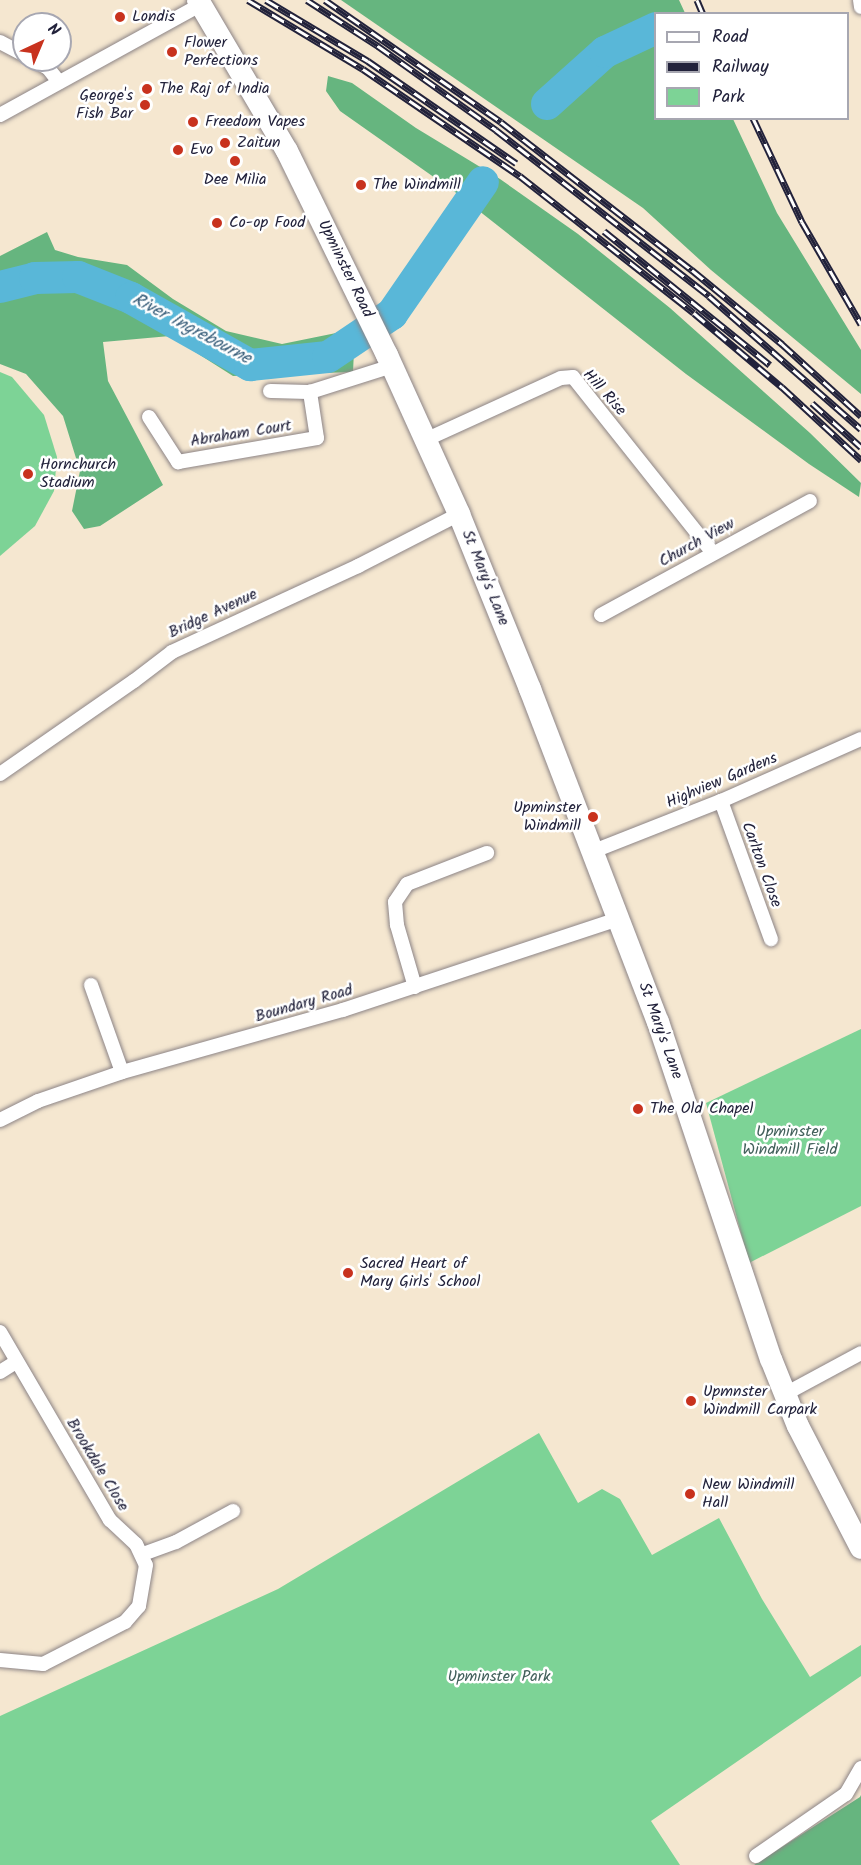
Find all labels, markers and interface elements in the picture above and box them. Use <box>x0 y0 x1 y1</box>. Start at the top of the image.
place label: Londis <box>132 7 175 27</box>
marker: Londis <box>113 10 127 24</box>
north arrow <box>12 12 72 72</box>
legend <box>654 12 849 120</box>
text: N <box>41 18 66 43</box>
text: Road <box>712 23 748 52</box>
place label: Flower Perfections <box>184 33 258 71</box>
marker: Flower Perfections <box>165 45 179 59</box>
text: Railway <box>712 53 769 82</box>
place label: The Raj of India <box>159 79 270 99</box>
marker: The Raj of India <box>140 82 154 96</box>
text: Park <box>712 83 745 112</box>
place label: George's Fish Bar <box>76 86 133 124</box>
marker: George's Fish Bar <box>138 98 152 112</box>
place label: Freedom Vapes <box>205 112 305 132</box>
marker: Freedom Vapes <box>186 115 200 129</box>
place label: Zaitun <box>237 133 281 153</box>
marker: Zaitun <box>218 136 232 150</box>
place label: Evo <box>190 140 213 160</box>
marker: Evo <box>171 143 185 157</box>
marker: Dee Milia <box>228 154 242 168</box>
place label: Dee Milia <box>204 170 266 190</box>
place label: The Windmill <box>373 175 461 195</box>
marker: The Windmill <box>354 178 368 192</box>
place label: Co-op Food <box>229 213 305 233</box>
marker: Co-op Food <box>210 216 224 230</box>
street label: Upminster Road <box>313 217 377 321</box>
water label: River Ingrebourne <box>128 290 254 370</box>
street label: Hill Rise <box>578 366 630 420</box>
street label: Abraham Court <box>189 417 293 451</box>
place label: Hornchurch Stadium <box>40 455 116 493</box>
marker: Hornchurch Stadium <box>21 467 35 481</box>
street label: Church View <box>656 514 738 572</box>
street label: St Mary's Lane <box>457 527 513 629</box>
street label: Bridge Avenue <box>166 585 260 643</box>
street label: Highview Gardens <box>664 749 780 813</box>
place label: Upminster Windmill <box>513 798 581 836</box>
marker: Upminster Windmill <box>586 810 600 824</box>
street label: Carlton Close <box>737 820 785 910</box>
street label: St Mary's Lane <box>634 980 686 1082</box>
street label: Boundary Road <box>253 981 355 1027</box>
place label: The Old Chapel <box>650 1099 753 1119</box>
marker: The Old Chapel <box>631 1102 645 1116</box>
park label: Upminster Windmill Field <box>743 1122 837 1160</box>
place label: Sacred Heart of Mary Girls' School <box>360 1254 480 1292</box>
marker: Sacred Heart of Mary Girls' School <box>341 1266 355 1280</box>
place label: Upmnster Windmill Carpark <box>703 1382 817 1420</box>
marker: Upmnster Windmill Carpark <box>684 1394 698 1408</box>
street label: Brookdale Close <box>62 1415 132 1515</box>
place label: New Windmill Hall <box>702 1475 794 1513</box>
marker: New Windmill Hall <box>683 1487 697 1501</box>
park label: Upminster Park <box>447 1667 551 1687</box>

